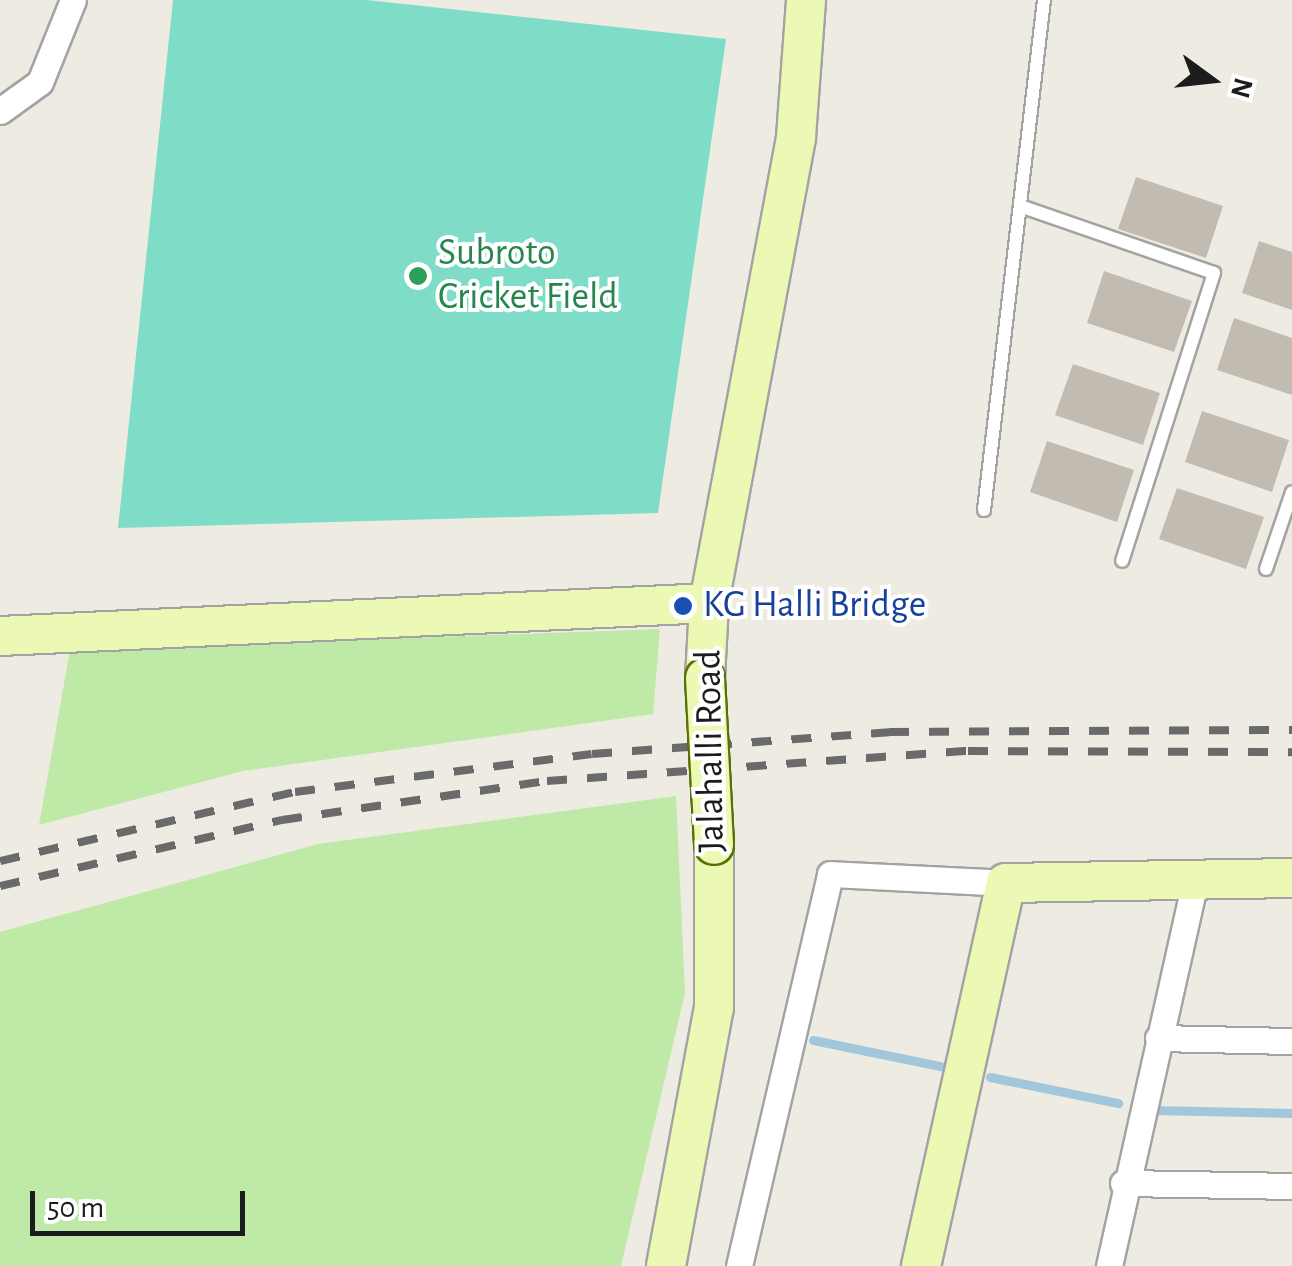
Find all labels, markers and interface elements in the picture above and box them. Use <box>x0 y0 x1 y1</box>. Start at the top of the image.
north arrow <box>1162 30 1262 130</box>
text: N <box>1225 75 1257 101</box>
place label: Subroto Cricket Field <box>438 231 618 320</box>
marker: Subroto Cricket Field <box>407 265 429 287</box>
place label: KG Halli Bridge <box>703 583 926 629</box>
marker: KG Halli Bridge <box>672 595 694 617</box>
street label: Jalahalli Road <box>686 649 736 853</box>
scale bar <box>35 1171 250 1233</box>
text: 50 m <box>47 1193 104 1223</box>

